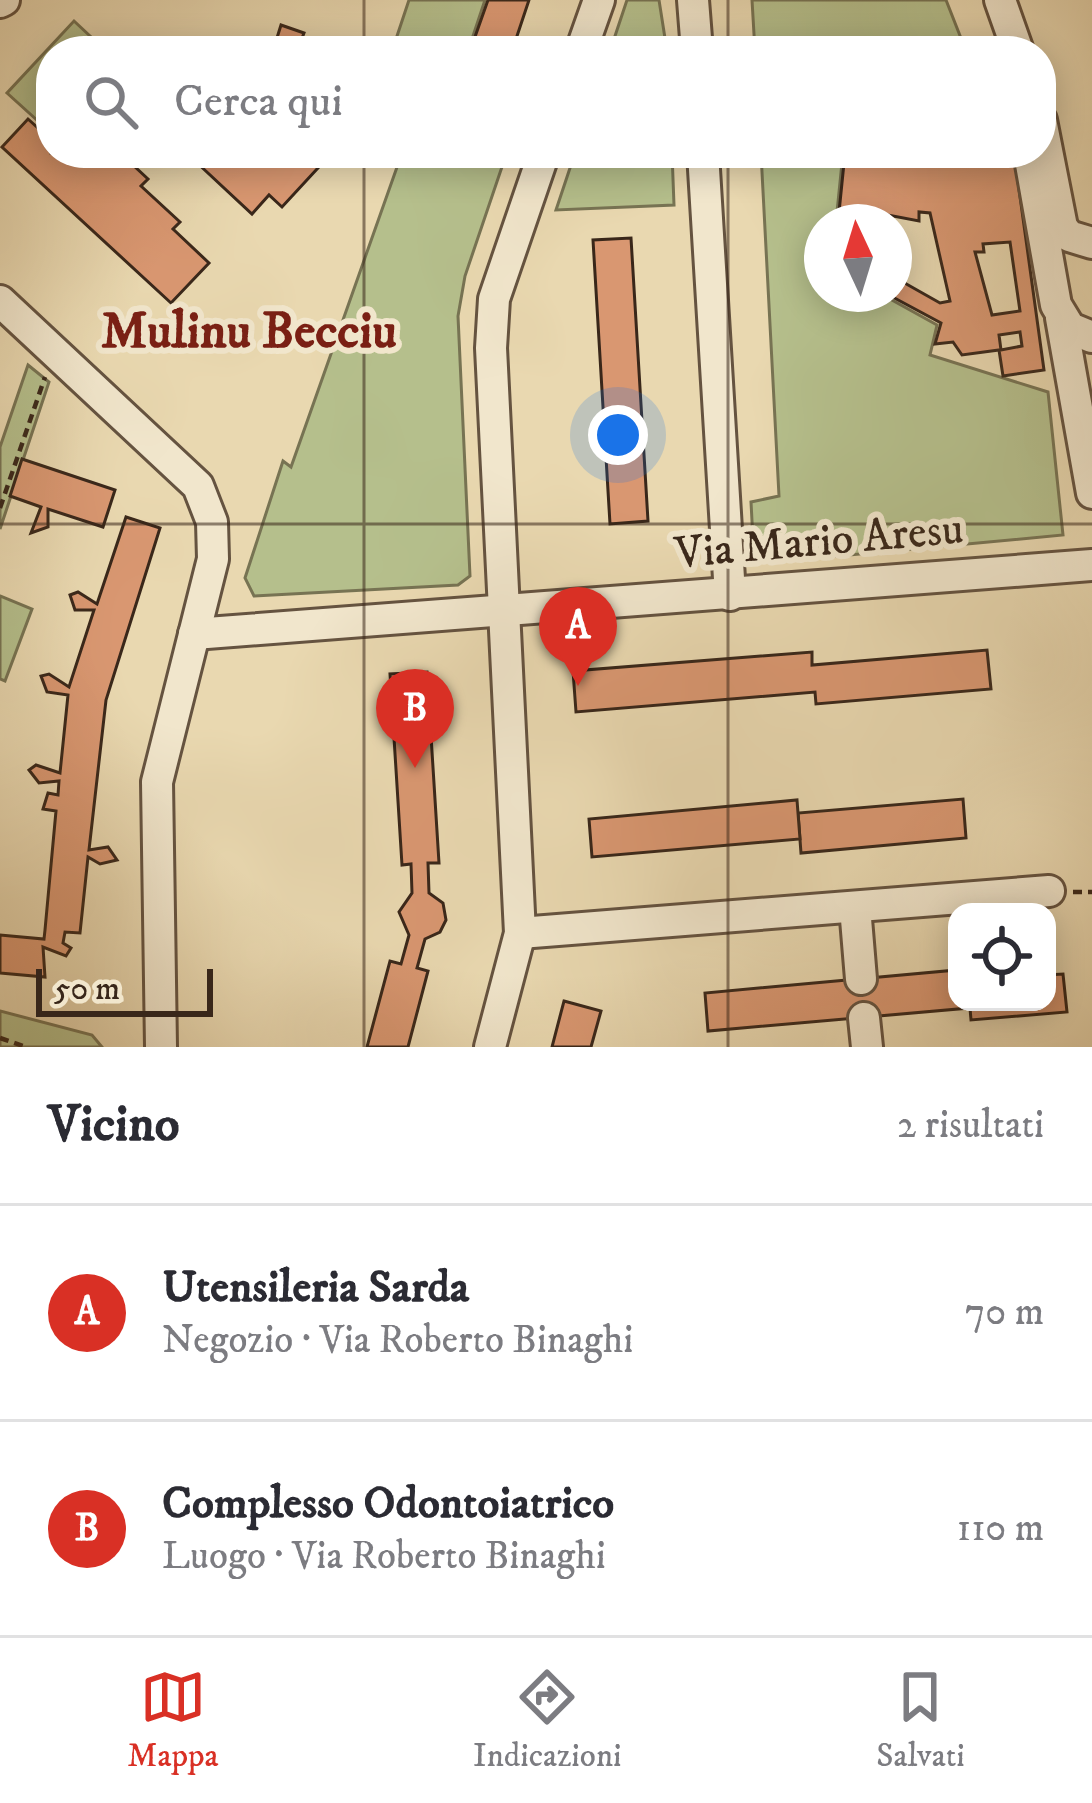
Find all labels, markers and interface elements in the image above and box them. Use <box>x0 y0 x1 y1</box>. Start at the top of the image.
search box <box>36 36 1056 168</box>
icon: search <box>78 69 144 135</box>
text: Cerca qui <box>174 74 343 130</box>
north arrow <box>804 204 912 312</box>
district label: Mulinu Becciu <box>101 300 397 364</box>
your location <box>588 405 648 465</box>
street label: Via Mario Aresu <box>671 501 966 583</box>
pin: A <box>539 587 617 686</box>
pin: B <box>376 669 454 768</box>
map controls <box>948 903 1056 1011</box>
button: locate <box>948 903 1056 1011</box>
scale bar <box>36 963 213 1016</box>
text: 50 m <box>54 969 120 1010</box>
text: Vicino <box>48 1093 179 1157</box>
text: 2 risultati <box>897 1101 1044 1150</box>
text: Utensileria Sarda <box>162 1260 469 1316</box>
text: A <box>75 1288 99 1337</box>
text: 70 m <box>965 1288 1044 1337</box>
text: Negozio · Via Roberto Binaghi <box>162 1316 633 1365</box>
text: Complesso Odontoiatrico <box>162 1476 614 1532</box>
text: B <box>75 1504 99 1553</box>
text: 110 m <box>957 1504 1044 1553</box>
text: Luogo · Via Roberto Binaghi <box>162 1532 606 1581</box>
tab: Mappa <box>127 1664 219 1777</box>
tab: Indicazioni <box>473 1664 622 1777</box>
tab: Salvati <box>876 1664 965 1777</box>

